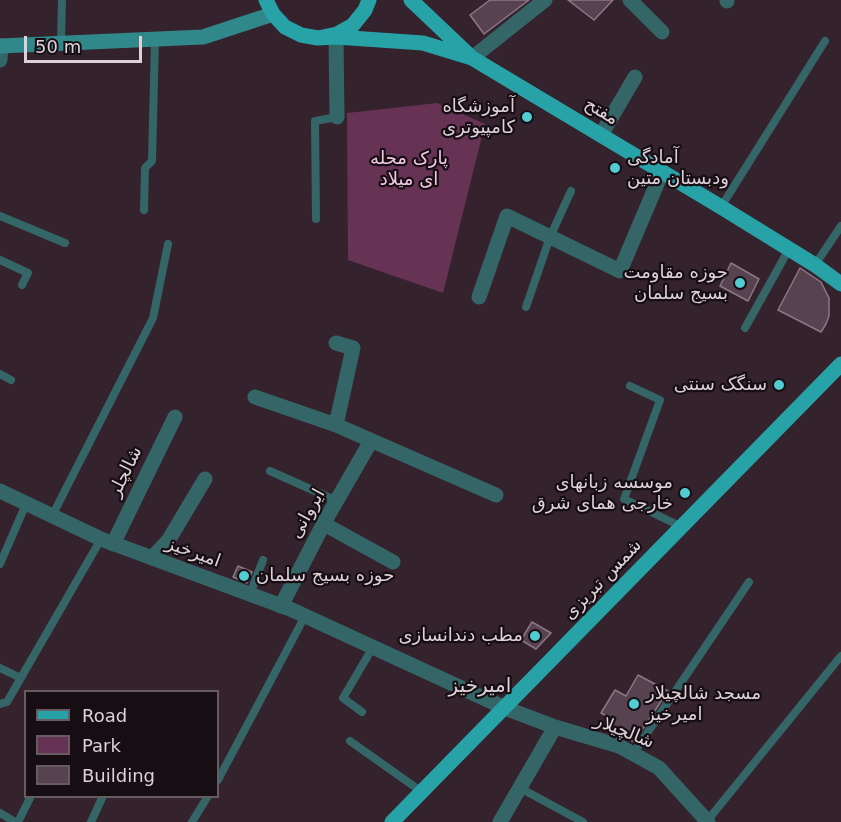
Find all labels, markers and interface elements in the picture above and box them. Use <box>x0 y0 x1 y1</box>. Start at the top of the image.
scale bar <box>27 24 146 62</box>
text: 50 m <box>35 36 81 57</box>
street label: مفتح <box>580 94 622 130</box>
place label: آموزشگاه کامپیوتری <box>442 96 515 138</box>
marker: آموزشگاه کامپیوتری <box>520 110 534 124</box>
place label: آمادگی ودبستان متین <box>627 147 729 190</box>
park label: پارک محله ای میلاد <box>370 148 448 190</box>
marker: آمادگی ودبستان متین <box>608 161 622 175</box>
place label: حوزه مقاومت بسیج سلمان <box>623 262 728 304</box>
marker: حوزه مقاومت بسیج سلمان <box>733 276 747 290</box>
place label: سنگک سنتی <box>674 374 767 396</box>
marker: سنگک سنتی <box>772 378 786 392</box>
street label: شالچلر <box>105 443 147 501</box>
place label: موسسه زبانهای خارجی همای شرق <box>532 472 673 514</box>
street label: ایروانی <box>286 485 330 543</box>
marker: موسسه زبانهای خارجی همای شرق <box>678 486 692 500</box>
street label: امیرخیز <box>163 533 223 573</box>
street label: شمس تبریزی <box>559 535 647 625</box>
place label: حوزه بسیج سلمان <box>256 565 394 587</box>
marker: حوزه بسیج سلمان <box>237 569 251 583</box>
place label: مطب دندانسازی <box>398 625 523 647</box>
marker: مطب دندانسازی <box>528 629 542 643</box>
district label: امیرخیز <box>449 675 511 699</box>
place label: مسجد شالچیلار امیرخیز <box>646 683 761 726</box>
legend <box>24 690 219 798</box>
marker: مسجد شالچیلار امیرخیز <box>627 697 641 711</box>
text: Road <box>82 705 127 726</box>
street label: شالچیلار <box>591 710 657 754</box>
text: Park <box>82 735 121 756</box>
text: Building <box>82 765 155 786</box>

